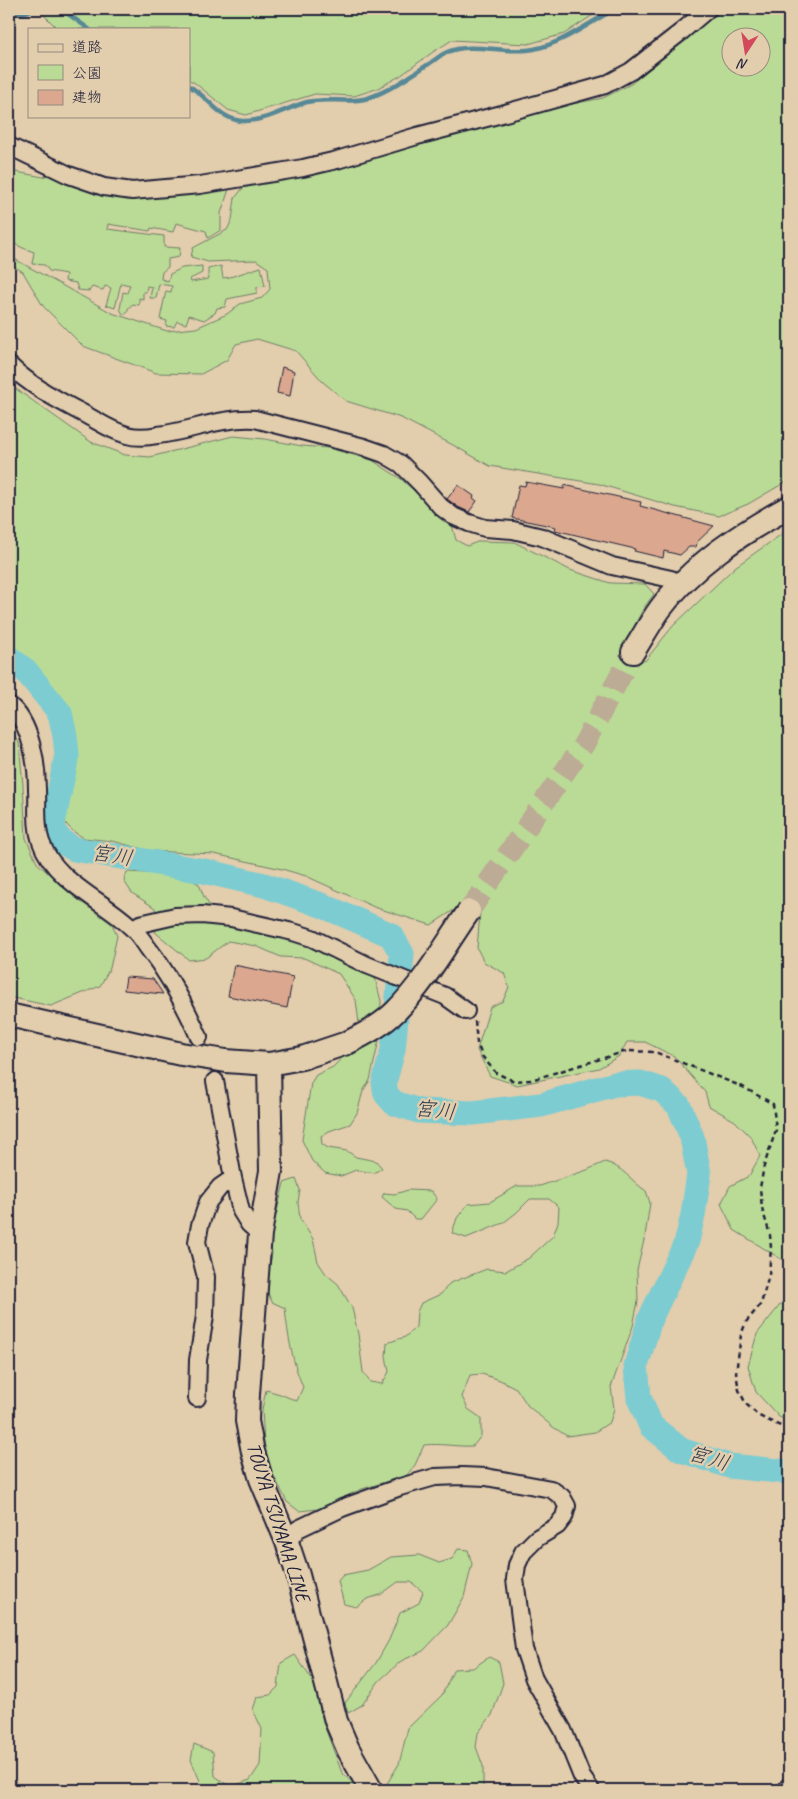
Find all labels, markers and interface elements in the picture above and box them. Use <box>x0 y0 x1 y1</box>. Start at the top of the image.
legend <box>28 28 190 118</box>
north arrow <box>720 28 770 78</box>
text: 道路 <box>72 38 102 57</box>
text: N <box>735 55 749 73</box>
text: 公園 <box>72 64 102 83</box>
text: 建物 <box>72 88 102 107</box>
water label: 宮川 <box>89 839 135 871</box>
water label: 宮川 <box>413 1095 457 1125</box>
street label: TOUYA TSUYAMA LINE <box>241 1439 317 1608</box>
water label: 宮川 <box>685 1439 733 1477</box>

